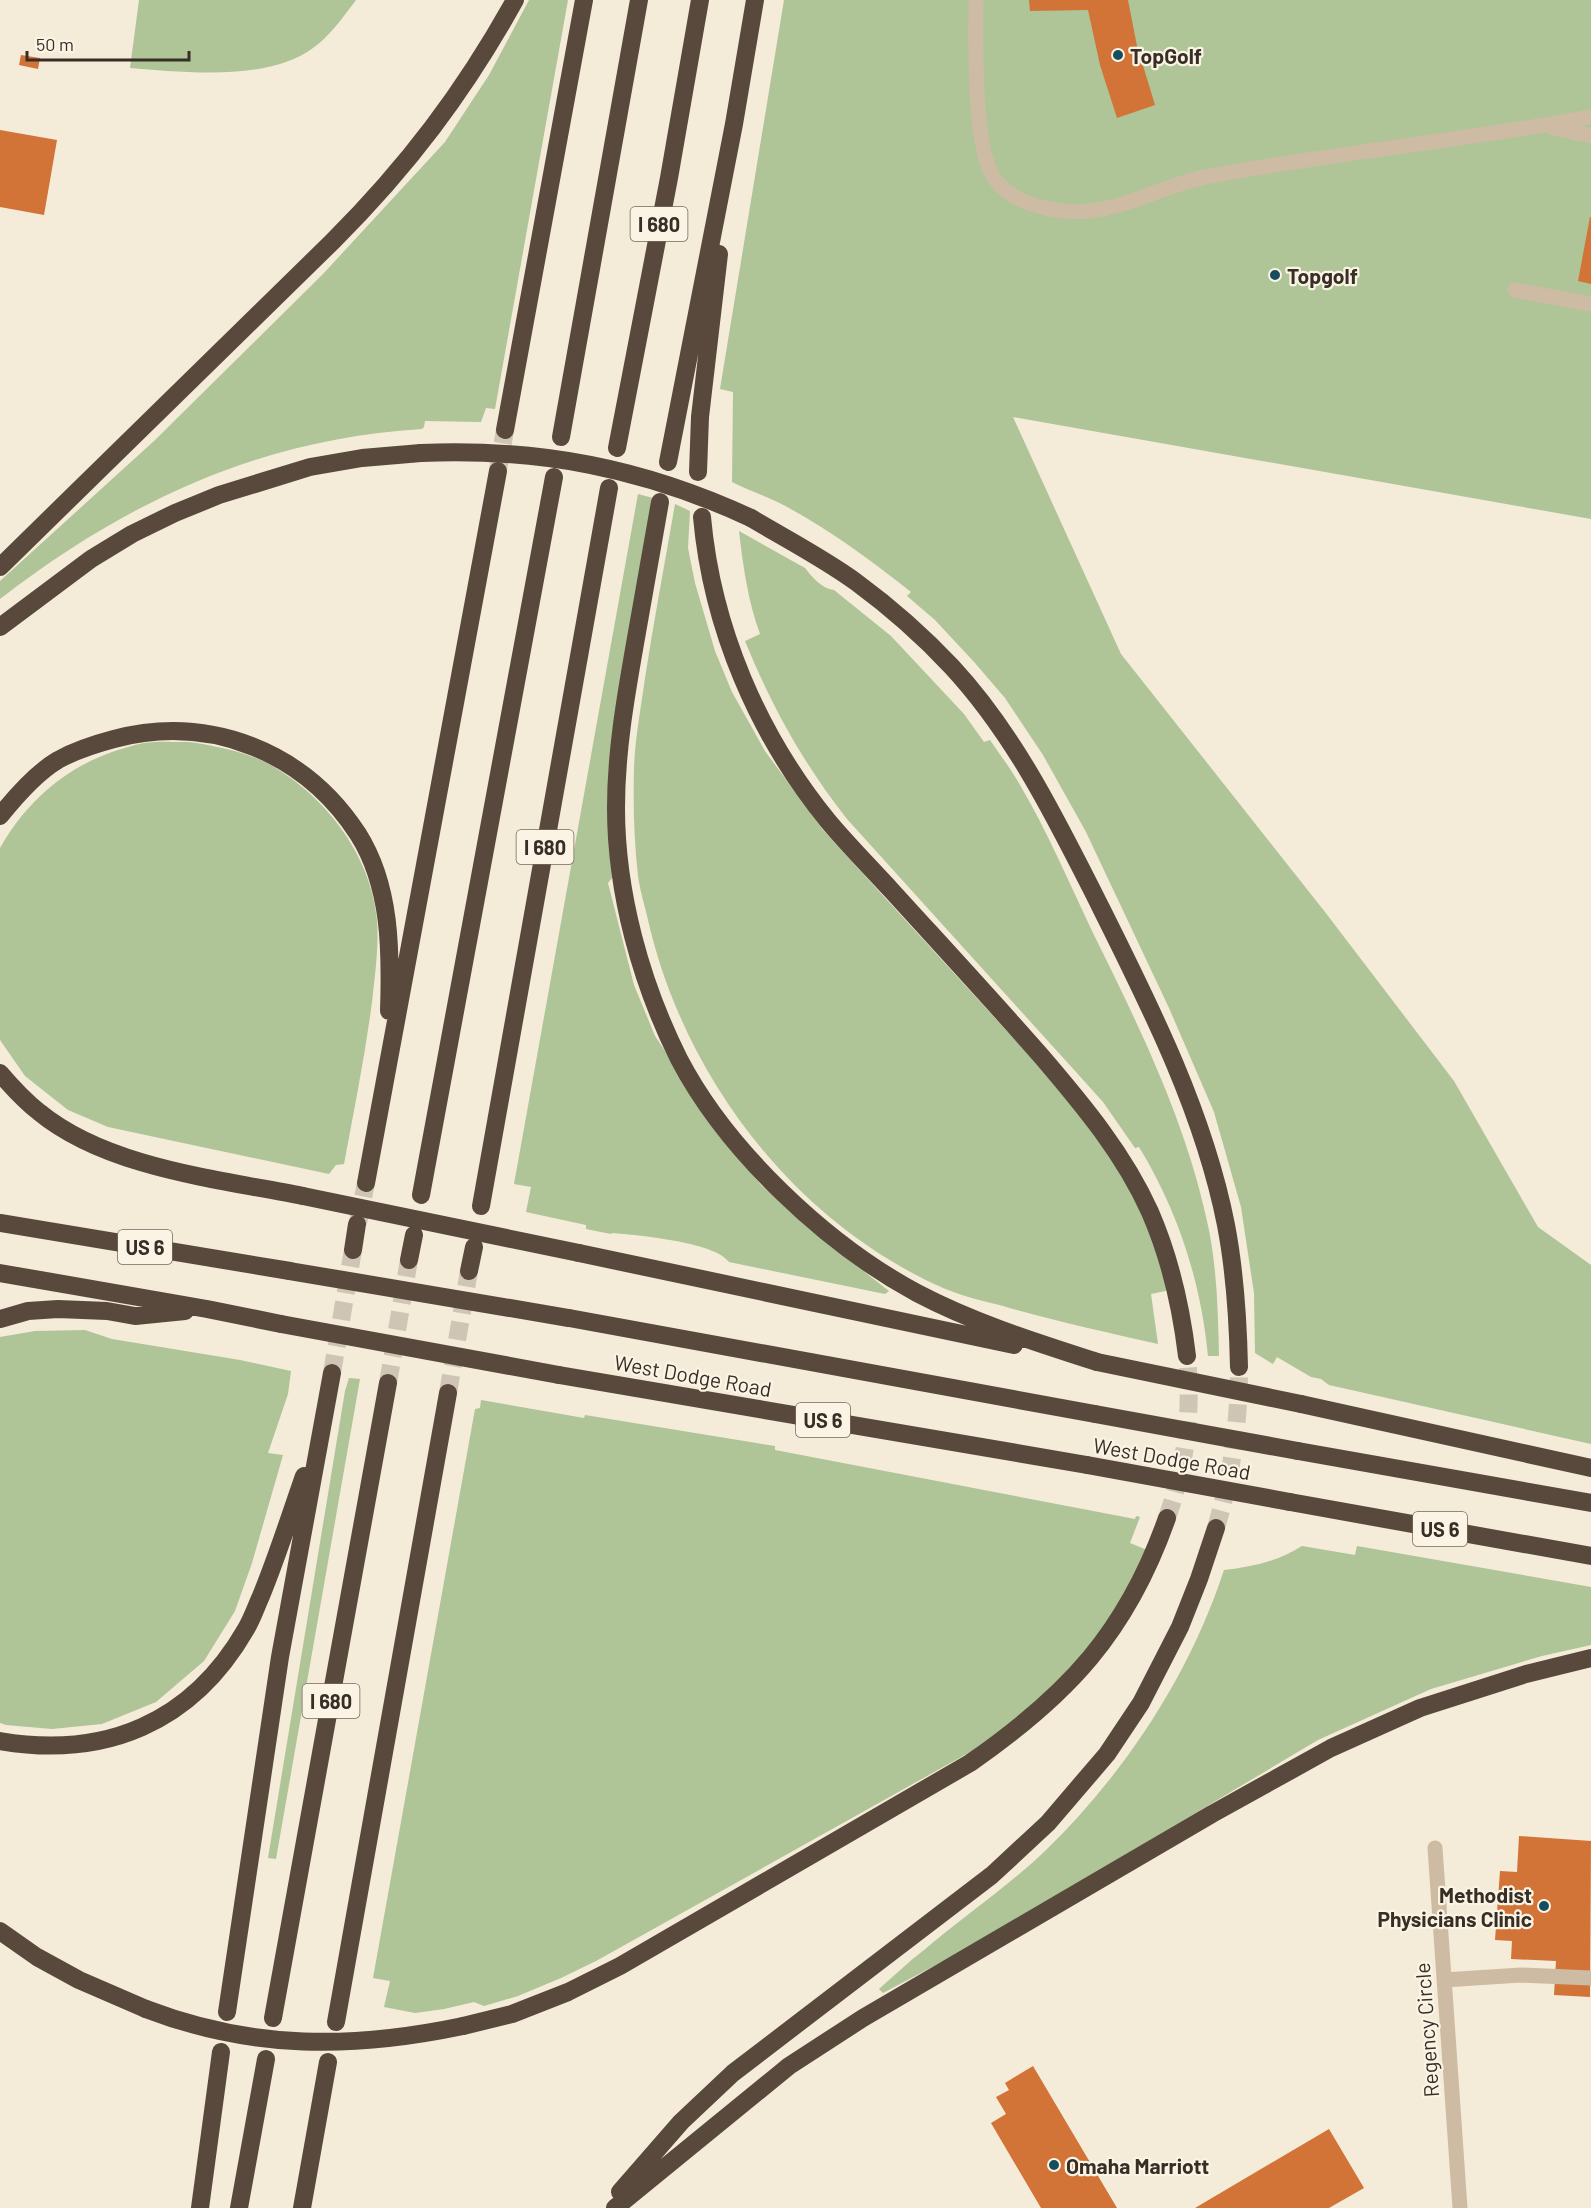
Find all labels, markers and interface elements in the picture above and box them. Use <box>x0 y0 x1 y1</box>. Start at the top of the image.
scale bar <box>27 24 189 62</box>
text: 50 m <box>36 33 74 55</box>
place label: TopGolf <box>1130 43 1202 68</box>
marker: TopGolf <box>1111 48 1125 62</box>
road number: I 680 <box>630 207 688 241</box>
place label: Topgolf <box>1287 263 1358 288</box>
marker: Topgolf <box>1268 268 1282 282</box>
road number: I 680 <box>516 830 574 864</box>
road number: US 6 <box>118 1230 172 1264</box>
street label: West Dodge Road <box>612 1349 774 1401</box>
road number: US 6 <box>796 1403 850 1437</box>
street label: West Dodge Road <box>1091 1432 1253 1484</box>
road number: US 6 <box>1413 1512 1467 1546</box>
road number: I 680 <box>302 1684 360 1718</box>
place label: Methodist Physicians Clinic <box>1377 1882 1532 1931</box>
marker: Methodist Physicians Clinic <box>1537 1899 1551 1913</box>
street label: Regency Circle <box>1409 1962 1443 2098</box>
place label: Omaha Marriott <box>1066 2153 1209 2178</box>
marker: Omaha Marriott <box>1047 2158 1061 2172</box>

